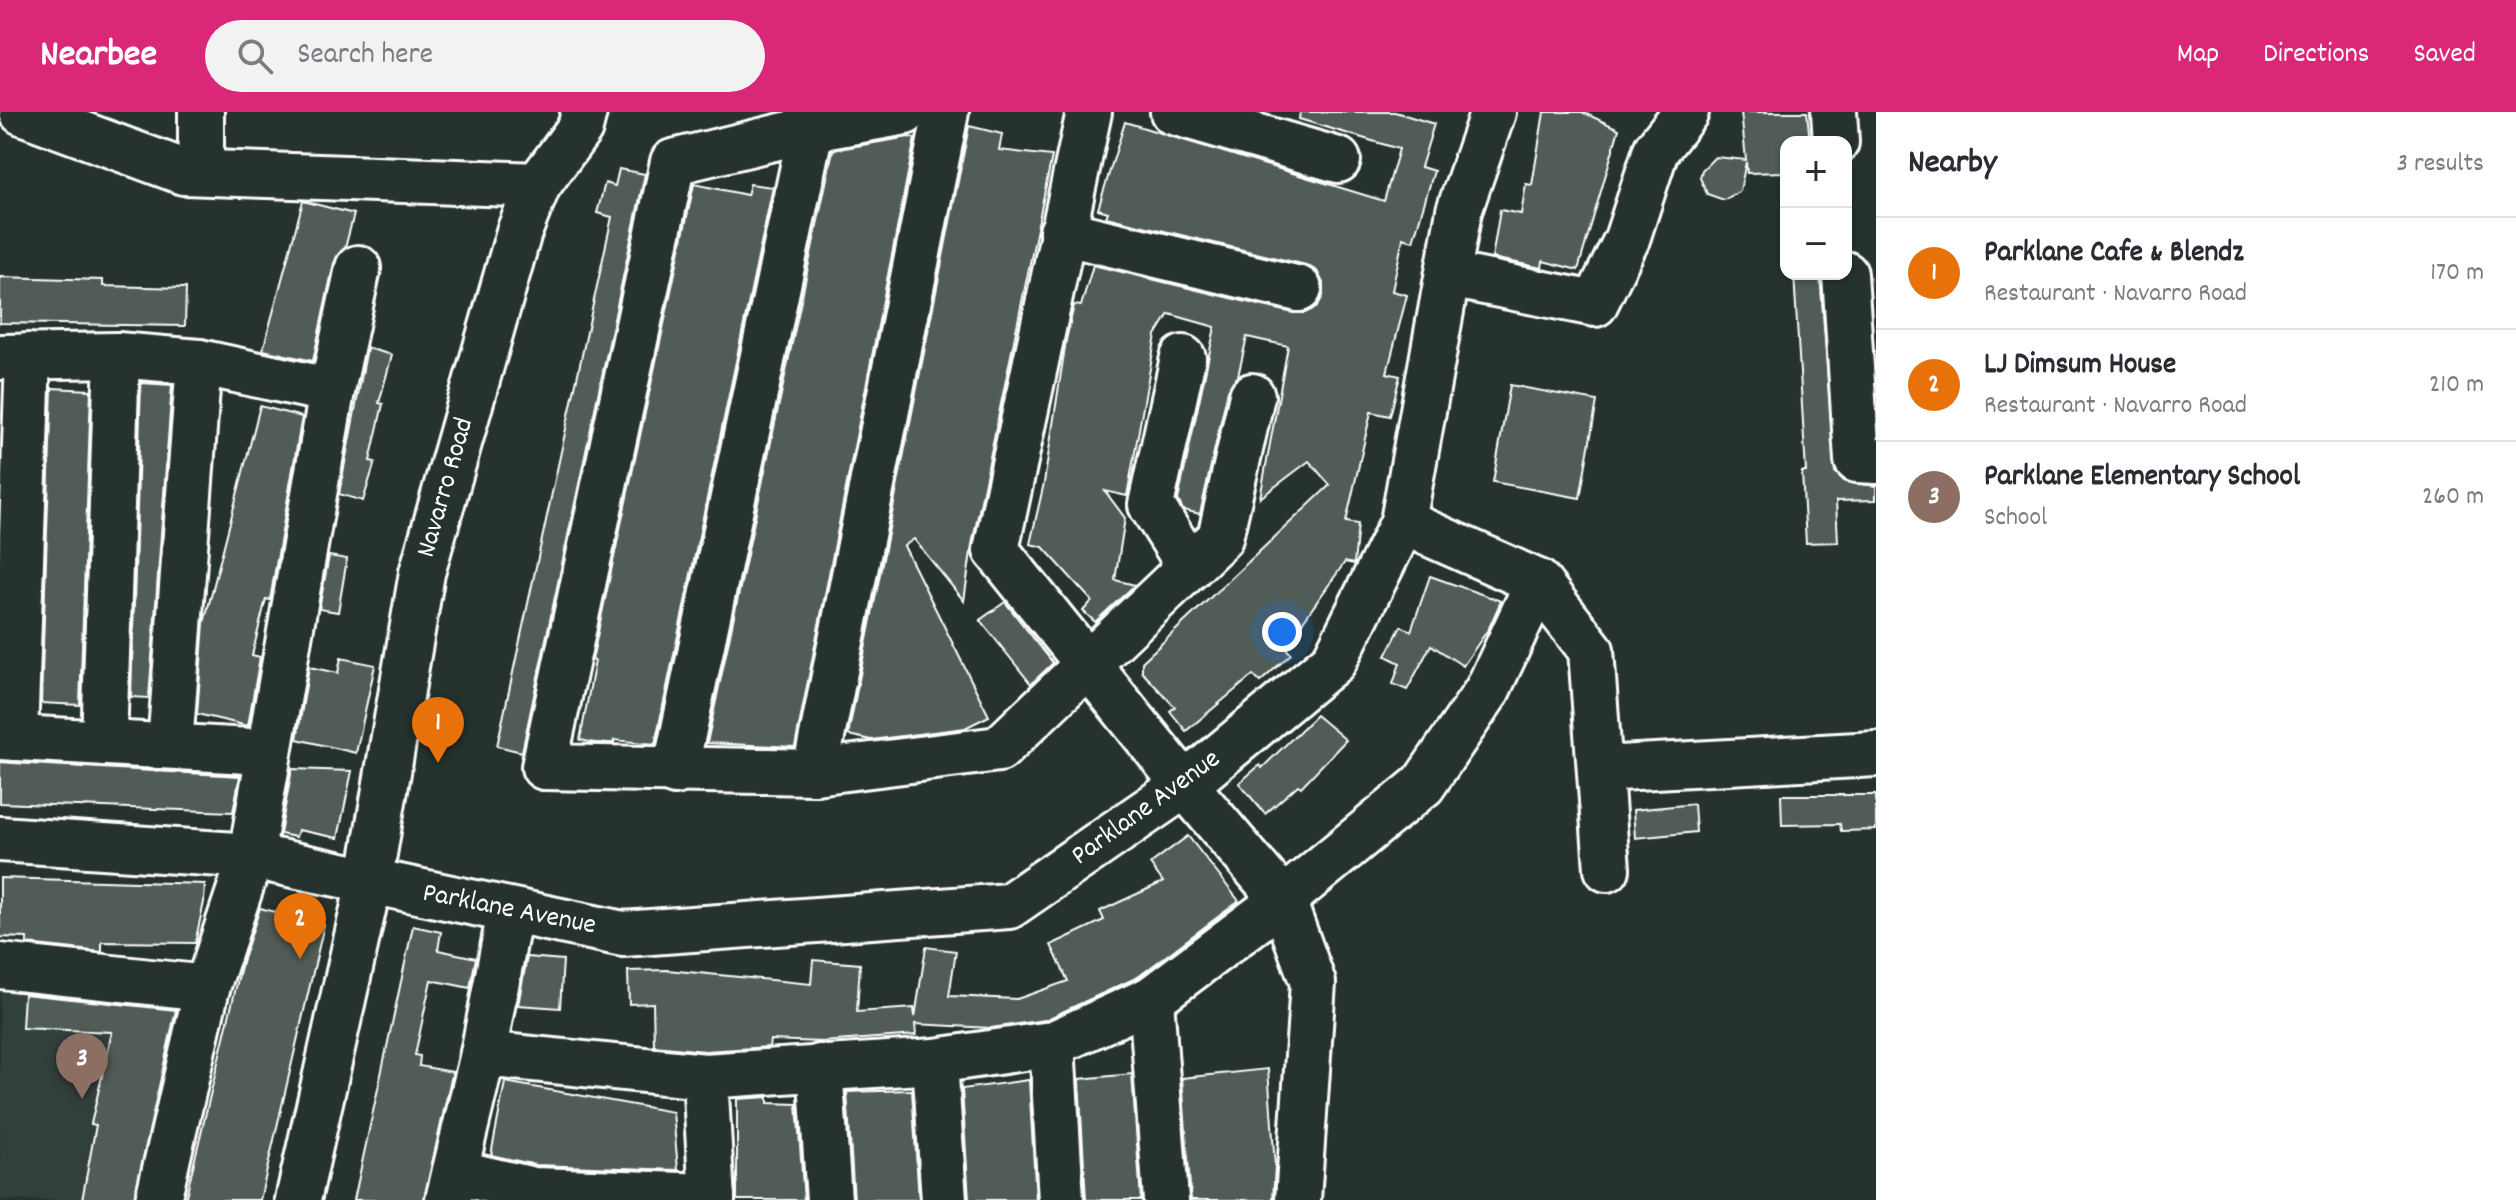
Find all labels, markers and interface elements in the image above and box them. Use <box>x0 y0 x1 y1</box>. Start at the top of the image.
search box <box>205 20 765 92</box>
text: Nearbee <box>40 29 157 84</box>
icon: search <box>233 34 277 78</box>
text: Search here <box>297 35 433 78</box>
text: Map <box>2177 36 2219 76</box>
text: Directions <box>2263 36 2369 76</box>
text: Saved <box>2413 36 2476 76</box>
map controls <box>1780 136 1852 280</box>
button: + <box>1780 136 1852 208</box>
text: Nearby <box>1908 140 1997 189</box>
text: 3 results <box>2397 146 2484 183</box>
button: − <box>1780 208 1852 280</box>
text: Parklane Cafe & Blendz <box>1984 233 2244 276</box>
text: 1 <box>1931 255 1937 292</box>
text: 170 m <box>2430 255 2484 292</box>
text: Restaurant · Navarro Road <box>1984 276 2247 313</box>
text: LJ Dimsum House <box>1984 345 2176 388</box>
text: 2 <box>1928 367 1940 404</box>
text: 210 m <box>2429 367 2484 404</box>
text: Restaurant · Navarro Road <box>1984 388 2247 425</box>
street label: Navarro Road <box>408 413 486 563</box>
text: Parklane Elementary School <box>1984 457 2300 500</box>
text: 3 <box>1928 479 1940 516</box>
text: 260 m <box>2422 479 2484 516</box>
text: School <box>1984 500 2047 537</box>
your location <box>1262 612 1302 652</box>
pin: 1 <box>412 697 464 763</box>
street label: Parklane Avenue <box>1064 741 1230 877</box>
street label: Parklane Avenue <box>419 875 599 947</box>
pin: 2 <box>274 893 326 959</box>
pin: 3 <box>56 1033 108 1099</box>

